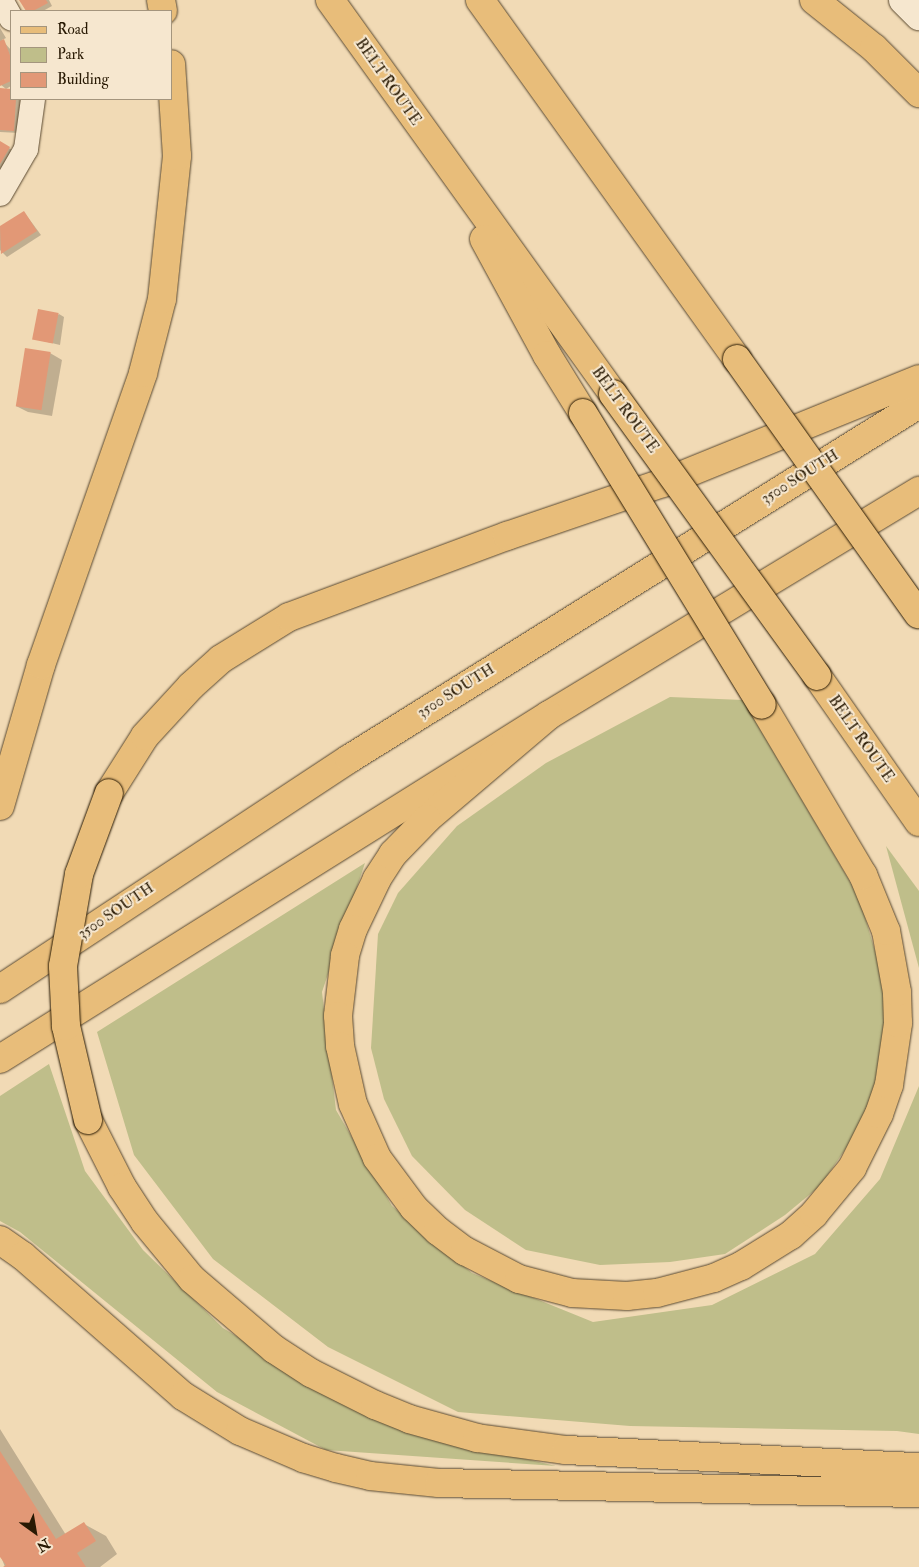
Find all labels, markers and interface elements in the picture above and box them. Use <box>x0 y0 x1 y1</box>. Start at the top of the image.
legend <box>10 10 172 100</box>
text: Road <box>57 20 88 39</box>
street label: BELT ROUTE <box>351 35 425 129</box>
text: Park <box>57 45 84 64</box>
text: Building <box>57 70 109 89</box>
street label: BELT ROUTE <box>588 364 662 456</box>
street label: 3500 SOUTH <box>758 446 842 508</box>
street label: 3500 SOUTH <box>414 660 498 722</box>
street label: BELT ROUTE <box>824 692 898 786</box>
street label: 3500 SOUTH <box>75 879 157 943</box>
north arrow <box>10 1507 60 1557</box>
text: N <box>33 1535 53 1556</box>

